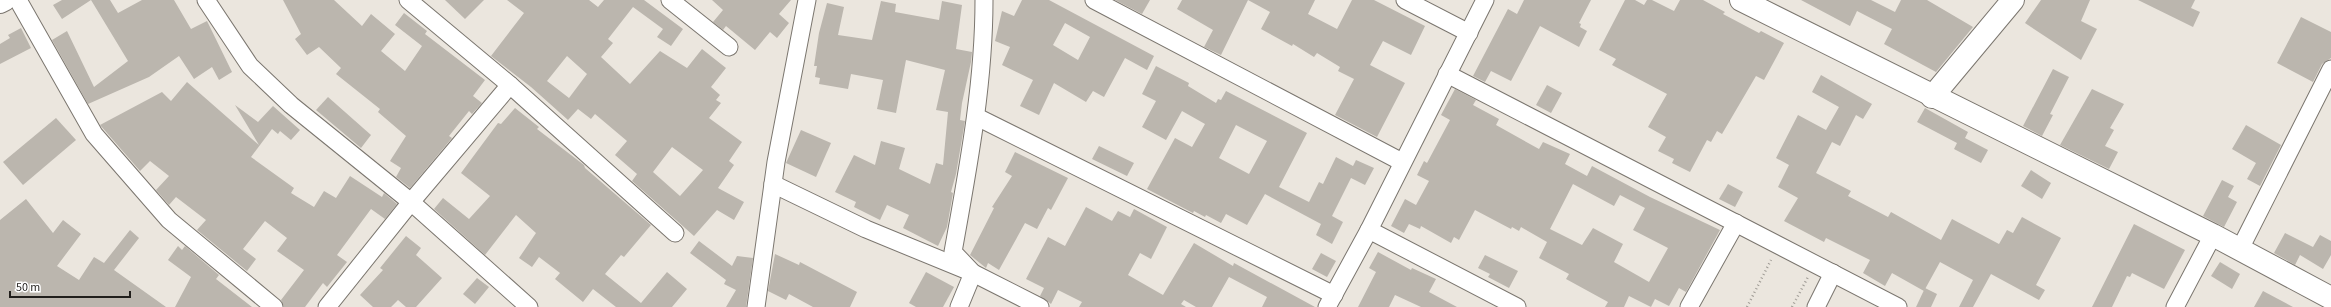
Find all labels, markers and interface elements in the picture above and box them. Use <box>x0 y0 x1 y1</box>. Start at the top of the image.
scale bar <box>10 273 130 299</box>
text: 50 m <box>16 279 40 296</box>

